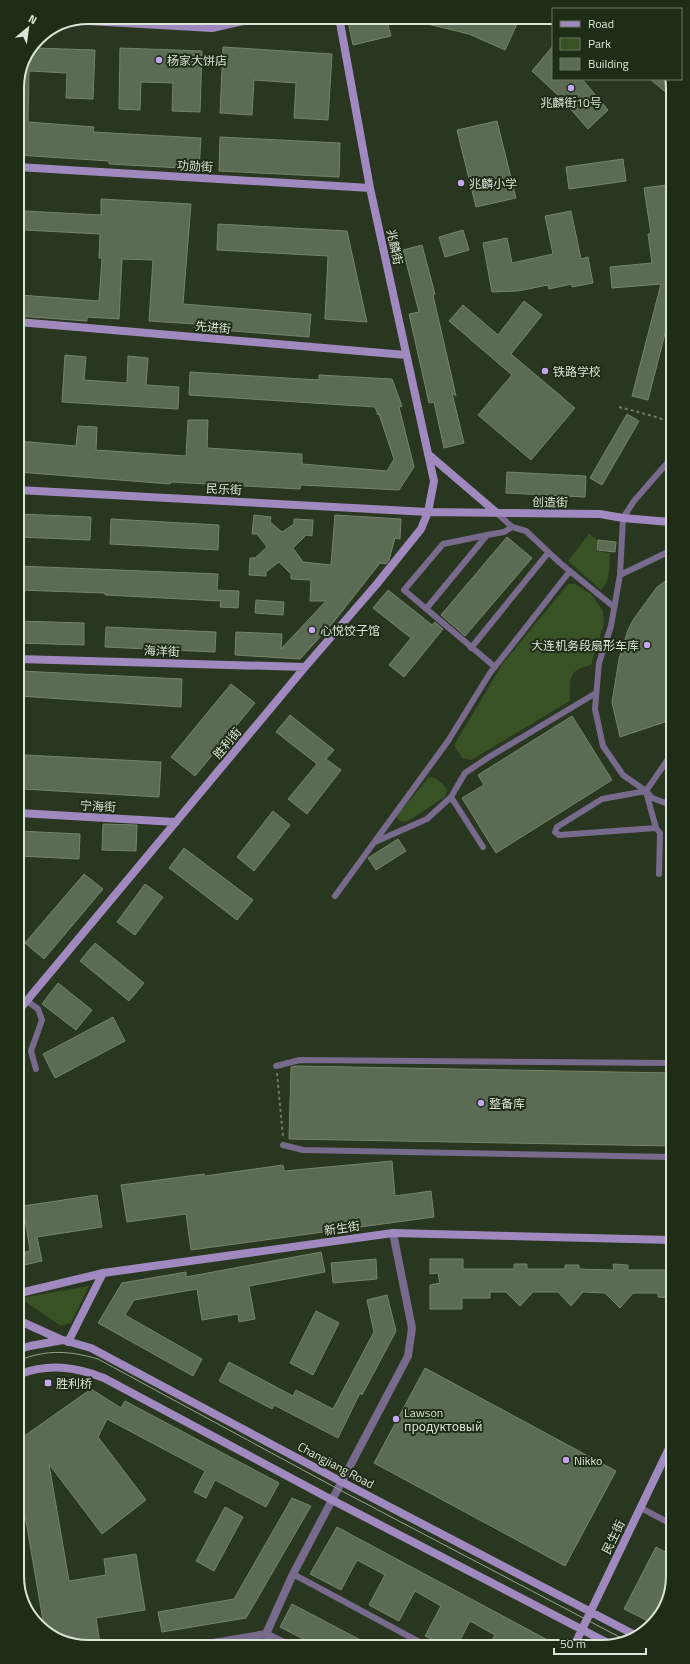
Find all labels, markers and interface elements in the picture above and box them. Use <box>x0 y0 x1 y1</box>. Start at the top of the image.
north arrow <box>8 8 48 48</box>
legend <box>552 8 682 80</box>
text: N <box>26 10 40 28</box>
text: Road <box>588 14 614 33</box>
text: Park <box>588 34 611 53</box>
place label: 杨家大饼店 <box>167 51 227 70</box>
text: Building <box>588 54 629 73</box>
marker: 杨家大饼店 <box>154 55 164 65</box>
marker: 兆麟街10号 <box>566 83 576 93</box>
place label: 兆麟街10号 <box>540 93 602 112</box>
street label: 功勋街 <box>177 156 213 176</box>
place label: 兆麟小学 <box>469 174 517 193</box>
marker: 兆麟小学 <box>456 178 466 188</box>
street label: 兆麟街 <box>382 227 408 267</box>
street label: 先进街 <box>194 316 232 338</box>
place label: 铁路学校 <box>553 362 601 381</box>
marker: 铁路学校 <box>540 366 550 376</box>
street label: 民乐街 <box>206 479 242 499</box>
street label: 创造街 <box>532 492 568 512</box>
place label: 心悦饺子馆 <box>320 621 380 640</box>
marker: 心悦饺子馆 <box>307 625 317 635</box>
place label: 大连机务段扇形车库 <box>531 636 639 655</box>
marker: 大连机务段扇形车库 <box>642 640 652 650</box>
street label: 海洋街 <box>144 641 180 661</box>
street label: 胜利街 <box>208 723 246 763</box>
street label: 宁海街 <box>80 796 116 816</box>
place label: 整备库 <box>489 1094 525 1113</box>
marker: 整备库 <box>476 1098 486 1108</box>
street label: 新生街 <box>323 1216 361 1240</box>
place label: 胜利桥 <box>56 1374 92 1393</box>
marker: 胜利桥 <box>43 1378 53 1388</box>
place label: Lawson продуктовый <box>404 1403 482 1436</box>
marker: Lawson продуктовый <box>391 1414 401 1424</box>
street label: Changjiang Road <box>294 1437 378 1493</box>
place label: Nikko <box>574 1451 602 1470</box>
marker: Nikko <box>561 1455 571 1465</box>
street label: 民生街 <box>597 1517 629 1557</box>
scale bar <box>554 1630 646 1656</box>
text: 50 m <box>560 1634 586 1653</box>

